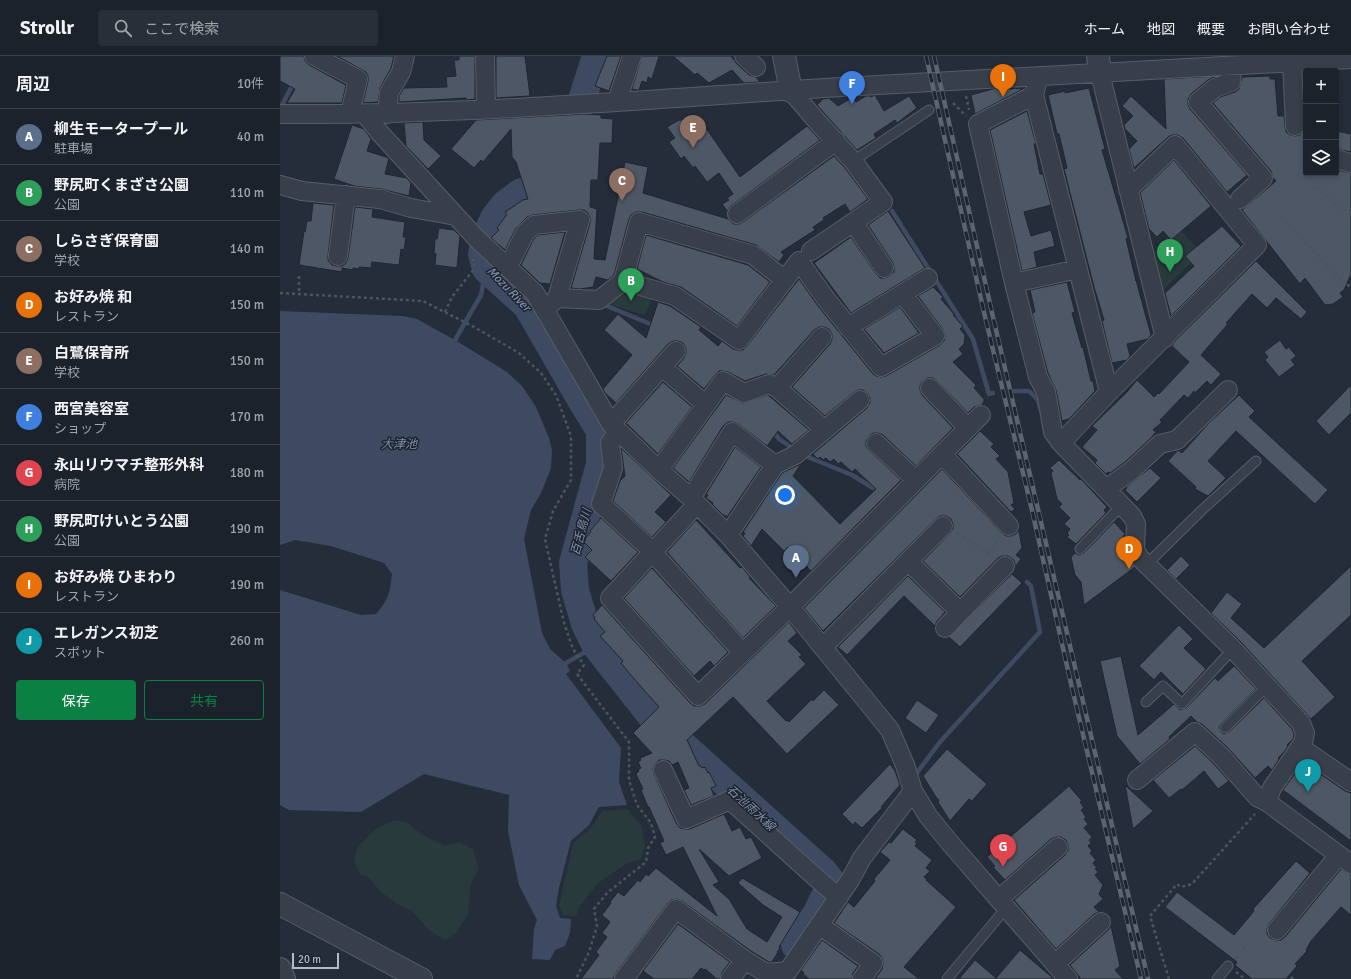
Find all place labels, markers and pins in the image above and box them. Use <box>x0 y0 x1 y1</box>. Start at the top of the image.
pin: I <box>990 64 1016 97</box>
pin: F <box>839 71 865 104</box>
pin: E <box>680 115 706 148</box>
pin: C <box>609 168 635 201</box>
pin: H <box>1157 239 1183 272</box>
pin: B <box>618 268 644 301</box>
pin: D <box>1116 536 1142 569</box>
pin: A <box>783 545 809 578</box>
pin: J <box>1295 759 1321 792</box>
pin: G <box>990 834 1016 867</box>

